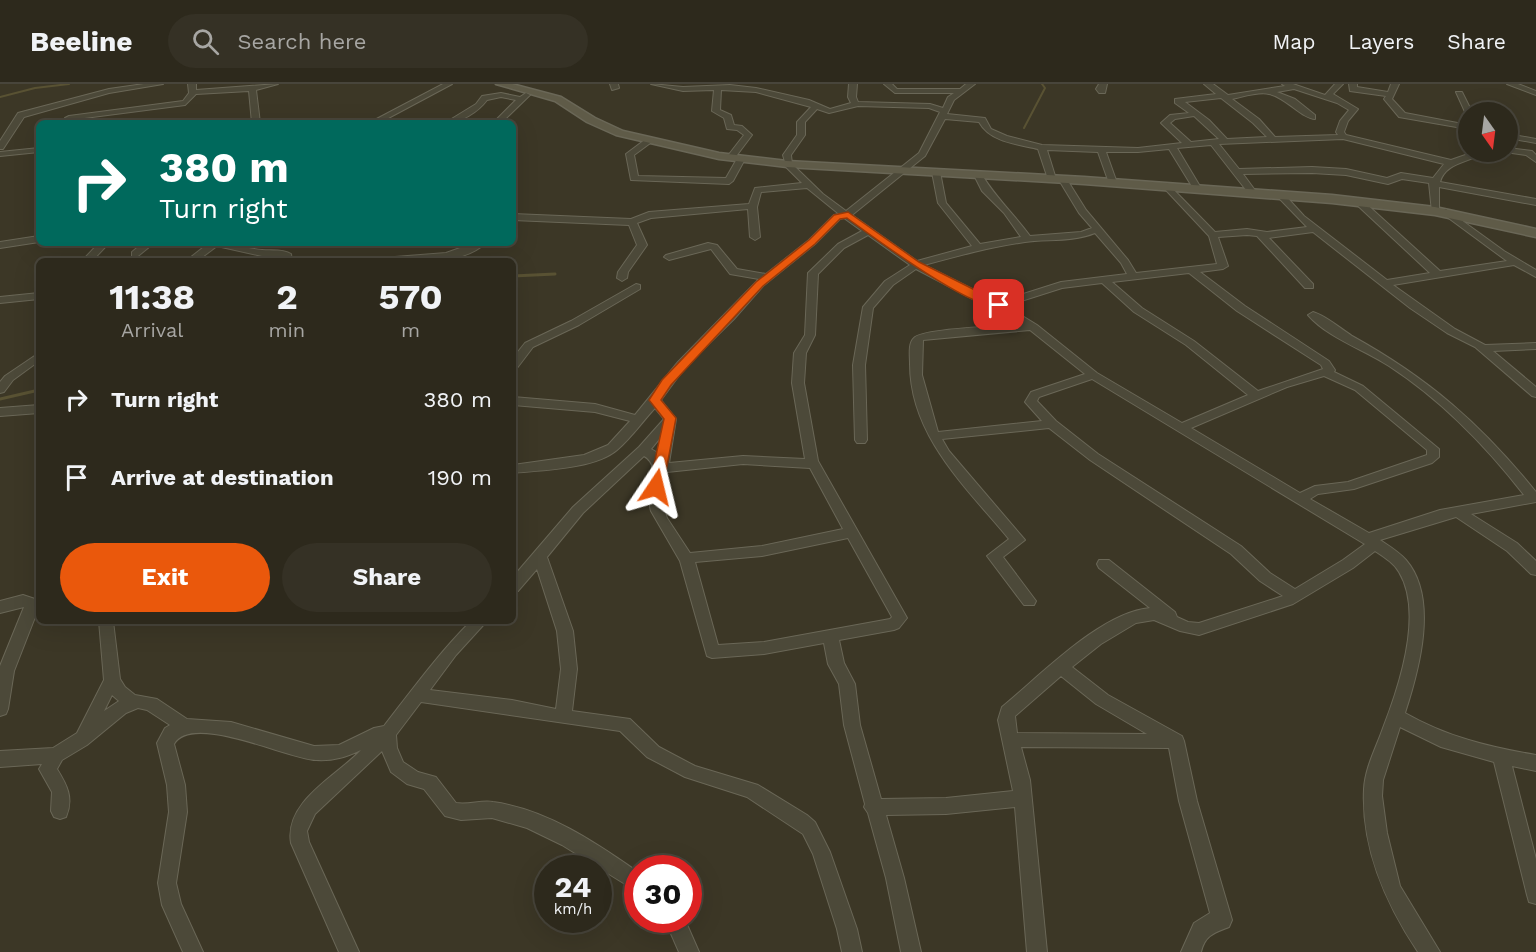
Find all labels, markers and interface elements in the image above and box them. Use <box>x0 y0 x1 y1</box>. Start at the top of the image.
search box <box>168 14 588 68</box>
text: Beeline <box>30 25 132 58</box>
icon: search <box>189 25 222 58</box>
text: Search here <box>237 29 366 54</box>
text: Map <box>1272 29 1315 54</box>
text: Layers <box>1348 29 1414 54</box>
text: Share <box>1447 29 1506 54</box>
north arrow <box>1458 102 1518 162</box>
map controls <box>1458 102 1518 162</box>
text: 380 m <box>159 143 289 192</box>
icon: right <box>60 144 138 222</box>
text: Turn right <box>159 193 288 225</box>
text: 11:38 <box>109 276 195 318</box>
text: 2 <box>276 276 298 318</box>
text: 570 <box>379 276 443 318</box>
pin <box>973 279 1024 330</box>
icon: arrive <box>982 288 1015 321</box>
text: Arrival <box>121 318 183 342</box>
text: min <box>268 318 305 342</box>
text: m <box>401 318 420 342</box>
icon: right <box>60 383 93 416</box>
text: Turn right <box>111 387 218 412</box>
text: 380 m <box>423 387 492 412</box>
position arrow <box>624 455 688 519</box>
icon: arrive <box>60 461 93 494</box>
text: Arrive at destination <box>111 465 334 490</box>
text: 190 m <box>428 465 492 490</box>
button: Exit <box>60 543 270 612</box>
button: Share <box>282 543 492 612</box>
speed limit sign: 30 <box>624 855 702 933</box>
text: 24 <box>555 869 591 904</box>
text: km/h <box>554 900 592 918</box>

